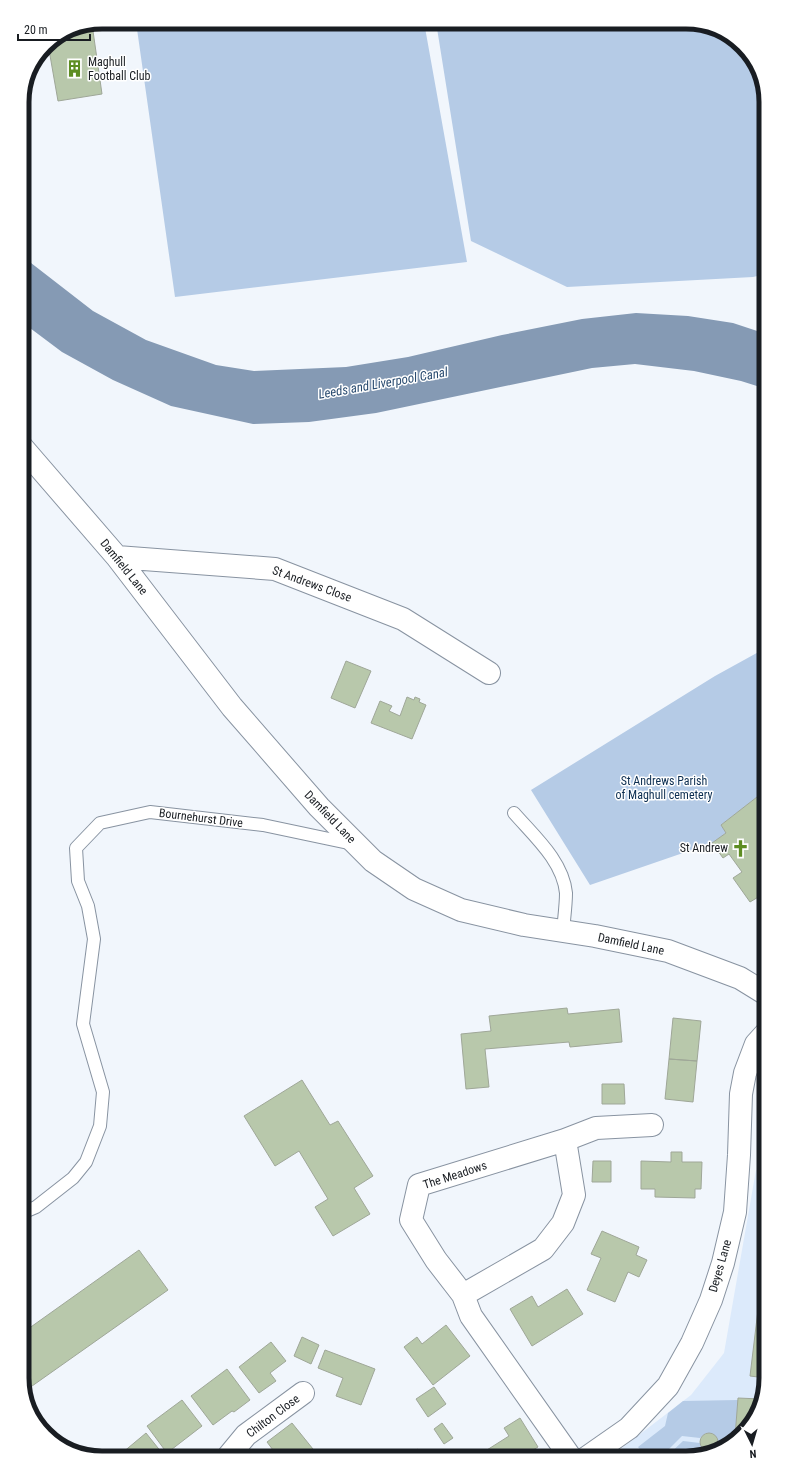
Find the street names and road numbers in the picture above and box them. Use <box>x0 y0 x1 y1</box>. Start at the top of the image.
street label: Damfield Lane <box>97 536 151 598</box>
street label: St Andrews Close <box>271 563 354 605</box>
street label: Damfield Lane <box>302 788 359 846</box>
street label: Bournehurst Drive <box>158 806 244 830</box>
street label: Damfield Lane <box>597 930 666 958</box>
street label: The Meadows <box>421 1158 489 1192</box>
street label: Deyes Lane <box>706 1238 734 1294</box>
street label: Chilton Close <box>244 1391 303 1440</box>

